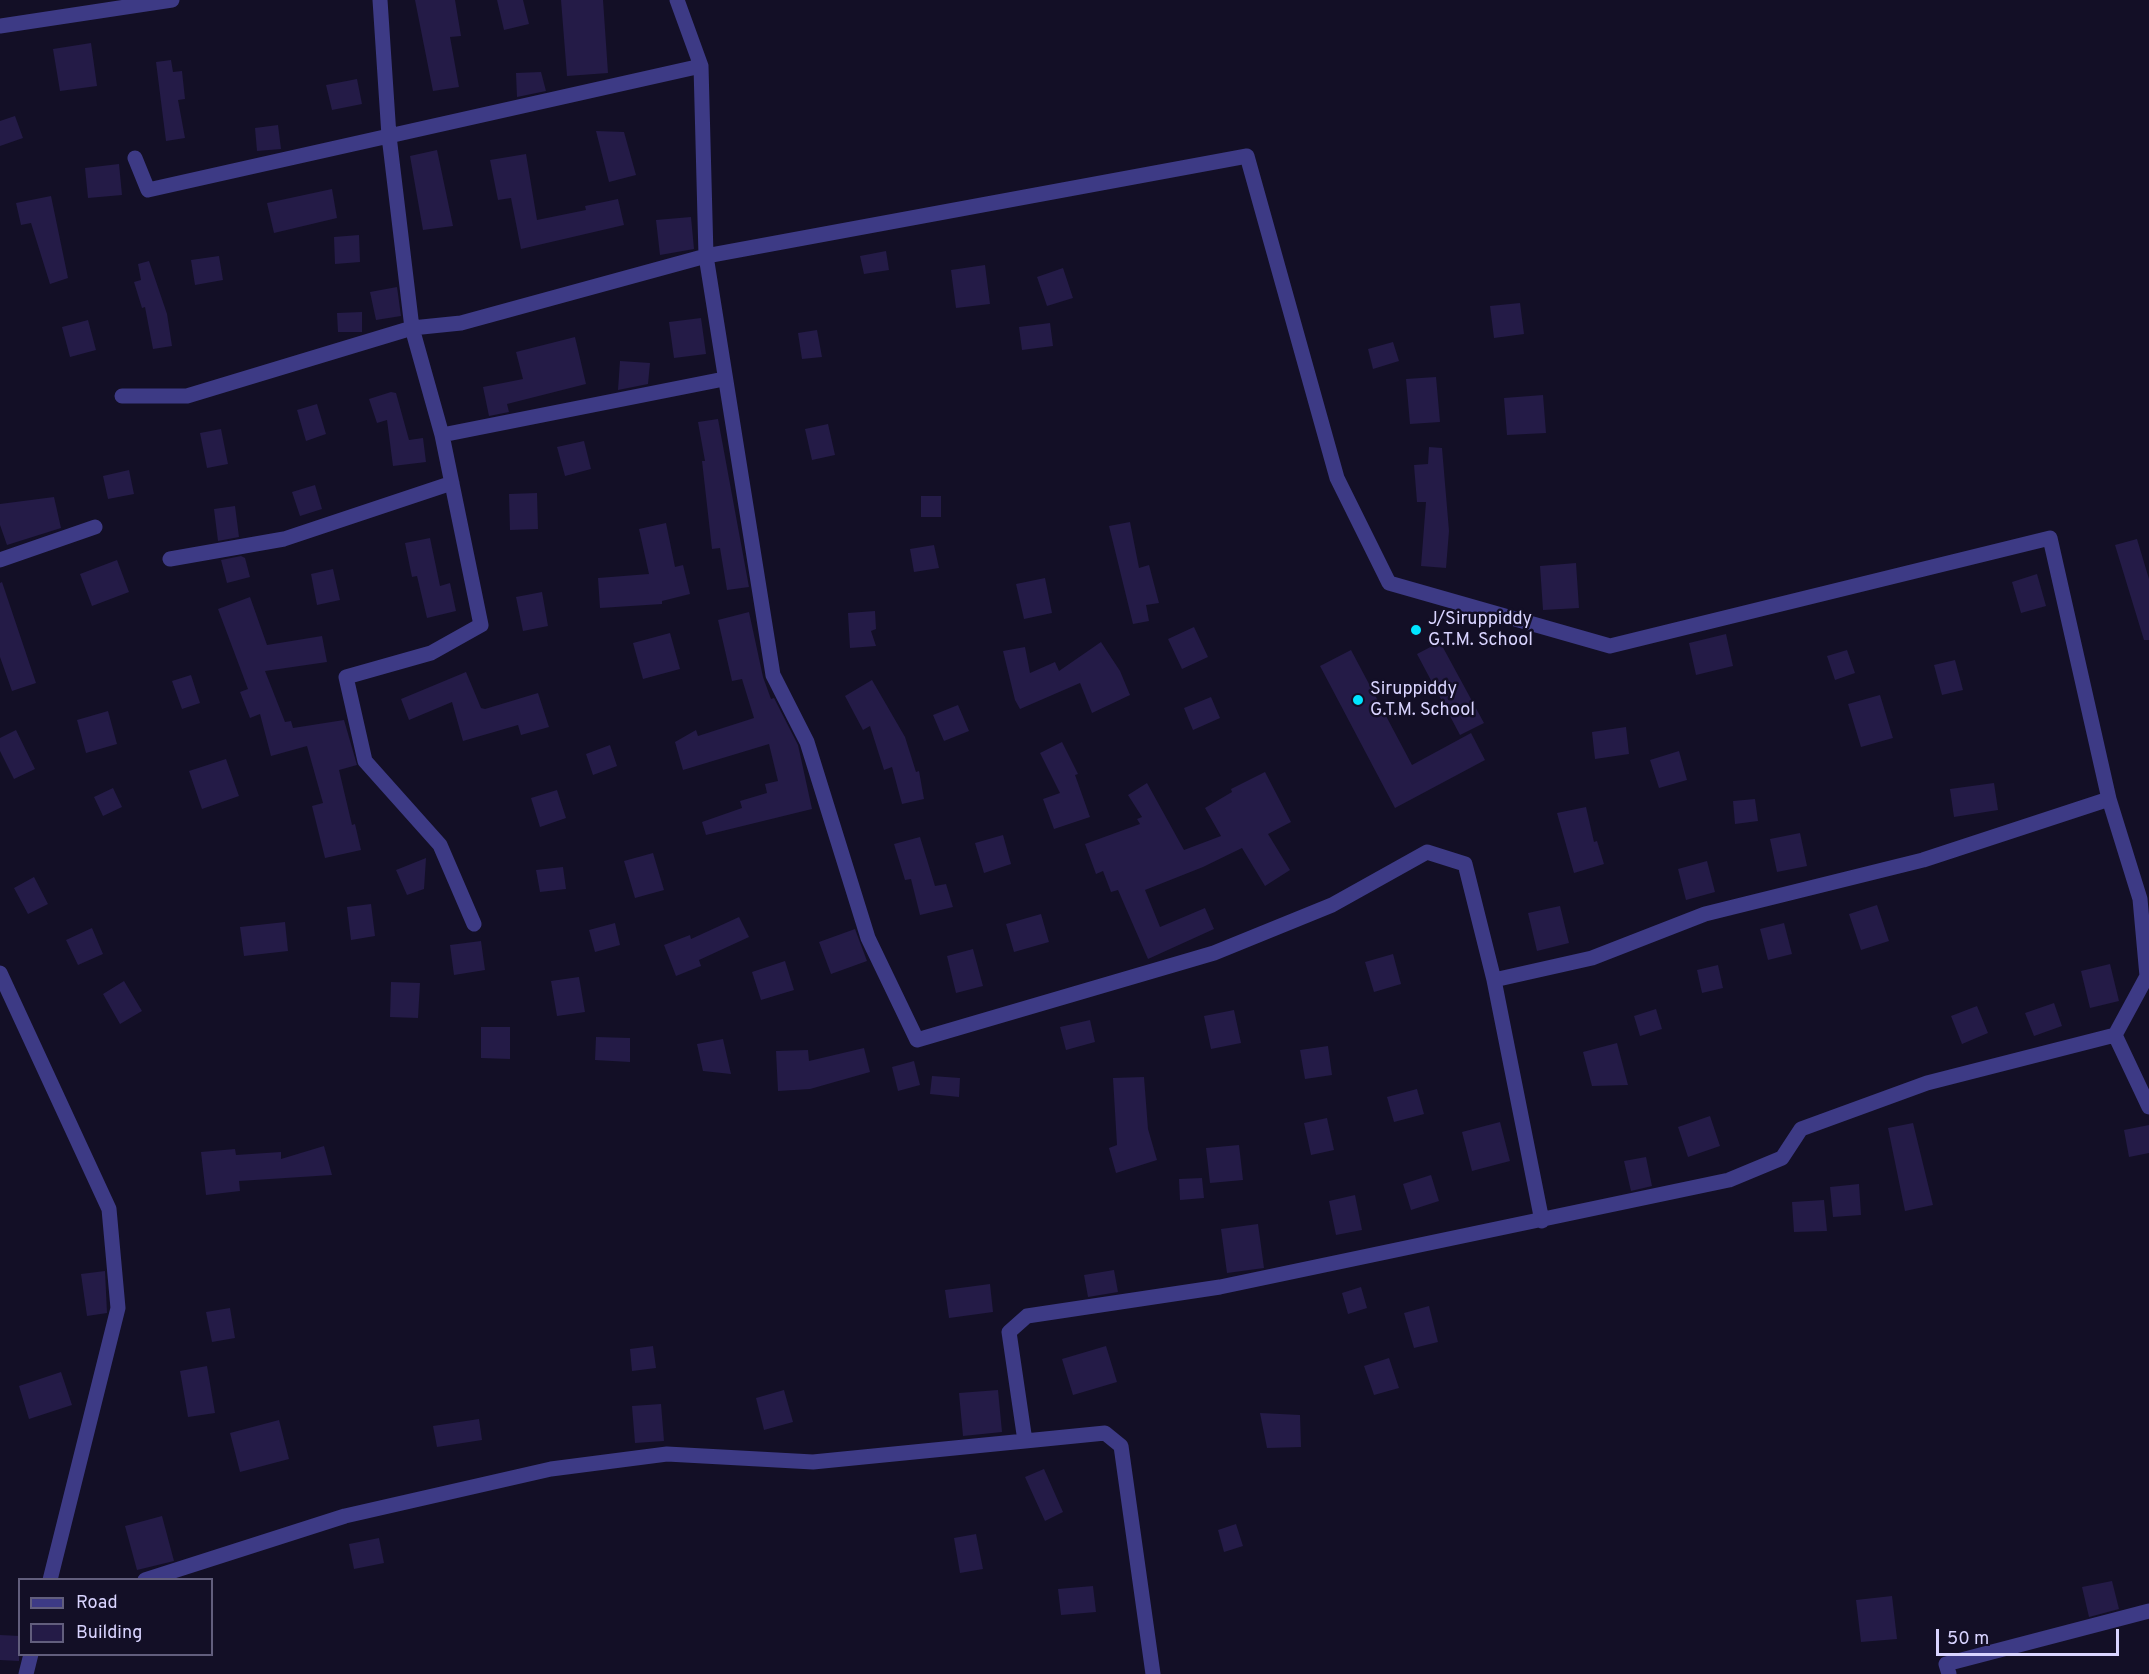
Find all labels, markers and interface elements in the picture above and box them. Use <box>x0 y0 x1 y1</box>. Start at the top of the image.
place label: J/Siruppiddy G.T.M. School <box>1428 609 1533 652</box>
marker: J/Siruppiddy G.T.M. School <box>1409 623 1423 637</box>
place label: Siruppiddy G.T.M. School <box>1370 679 1475 722</box>
marker: Siruppiddy G.T.M. School <box>1351 693 1365 707</box>
legend <box>18 1578 213 1656</box>
text: Road <box>76 1592 118 1615</box>
scale bar <box>1939 1617 2122 1655</box>
text: Building <box>76 1622 142 1645</box>
text: 50 m <box>1947 1628 1989 1651</box>

